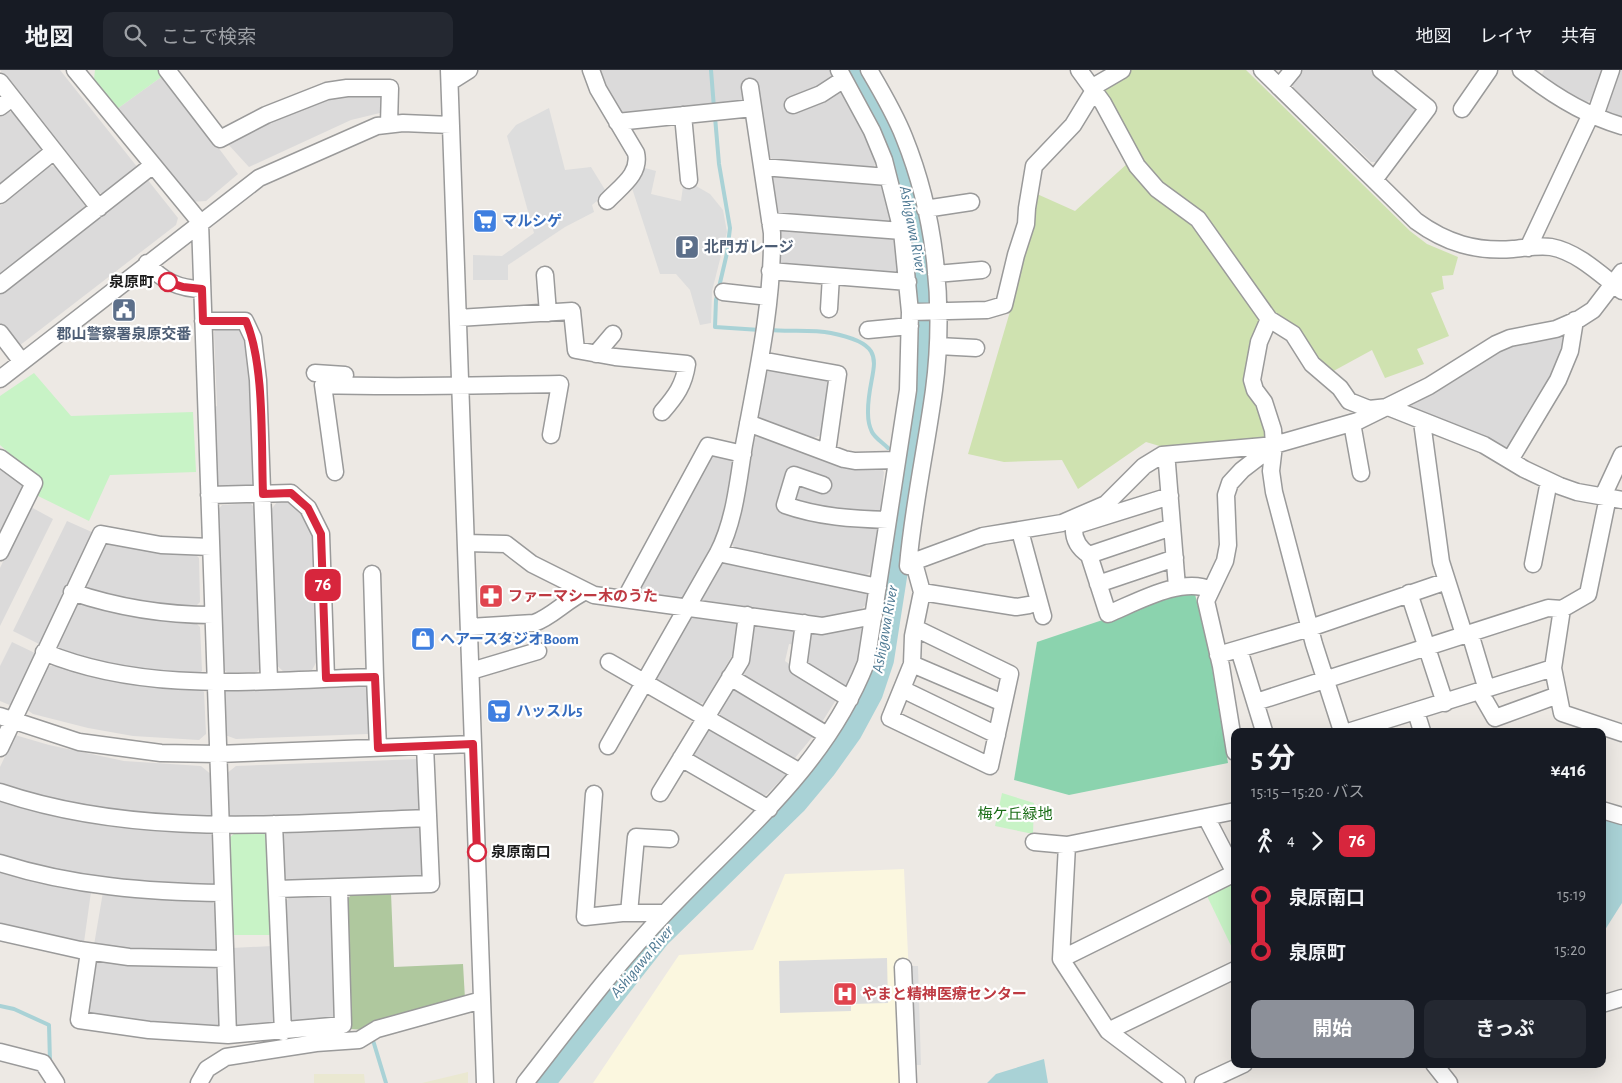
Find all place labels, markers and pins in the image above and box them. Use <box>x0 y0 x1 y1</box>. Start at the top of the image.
supermarket icon: マルシゲ <box>472 208 498 234</box>
place label: マルシゲ <box>502 213 562 229</box>
parking icon: 北門ガレージ <box>674 234 700 260</box>
place label: 北門ガレージ <box>704 239 794 255</box>
marker: 泉原町 <box>158 272 178 292</box>
place label: 泉原町 <box>109 274 154 290</box>
public building icon: 郡山警察署泉原交番 <box>111 297 137 323</box>
place label: 郡山警察署泉原交番 <box>56 326 192 342</box>
pharmacy icon: ファーマシー木のうた <box>478 583 504 609</box>
place label: ファーマシー木のうた <box>508 588 658 604</box>
shop icon: ヘアースタジオBoom <box>410 626 436 652</box>
place label: ヘアースタジオBoom <box>440 631 579 647</box>
supermarket icon: ハッスル5 <box>486 698 512 724</box>
place label: ハッスル5 <box>516 704 582 719</box>
marker: 泉原南口 <box>467 842 487 862</box>
place label: 泉原南口 <box>491 844 551 860</box>
hospital icon: やまと精神医療センター <box>832 981 858 1007</box>
place label: やまと精神医療センター <box>862 985 1027 1002</box>

